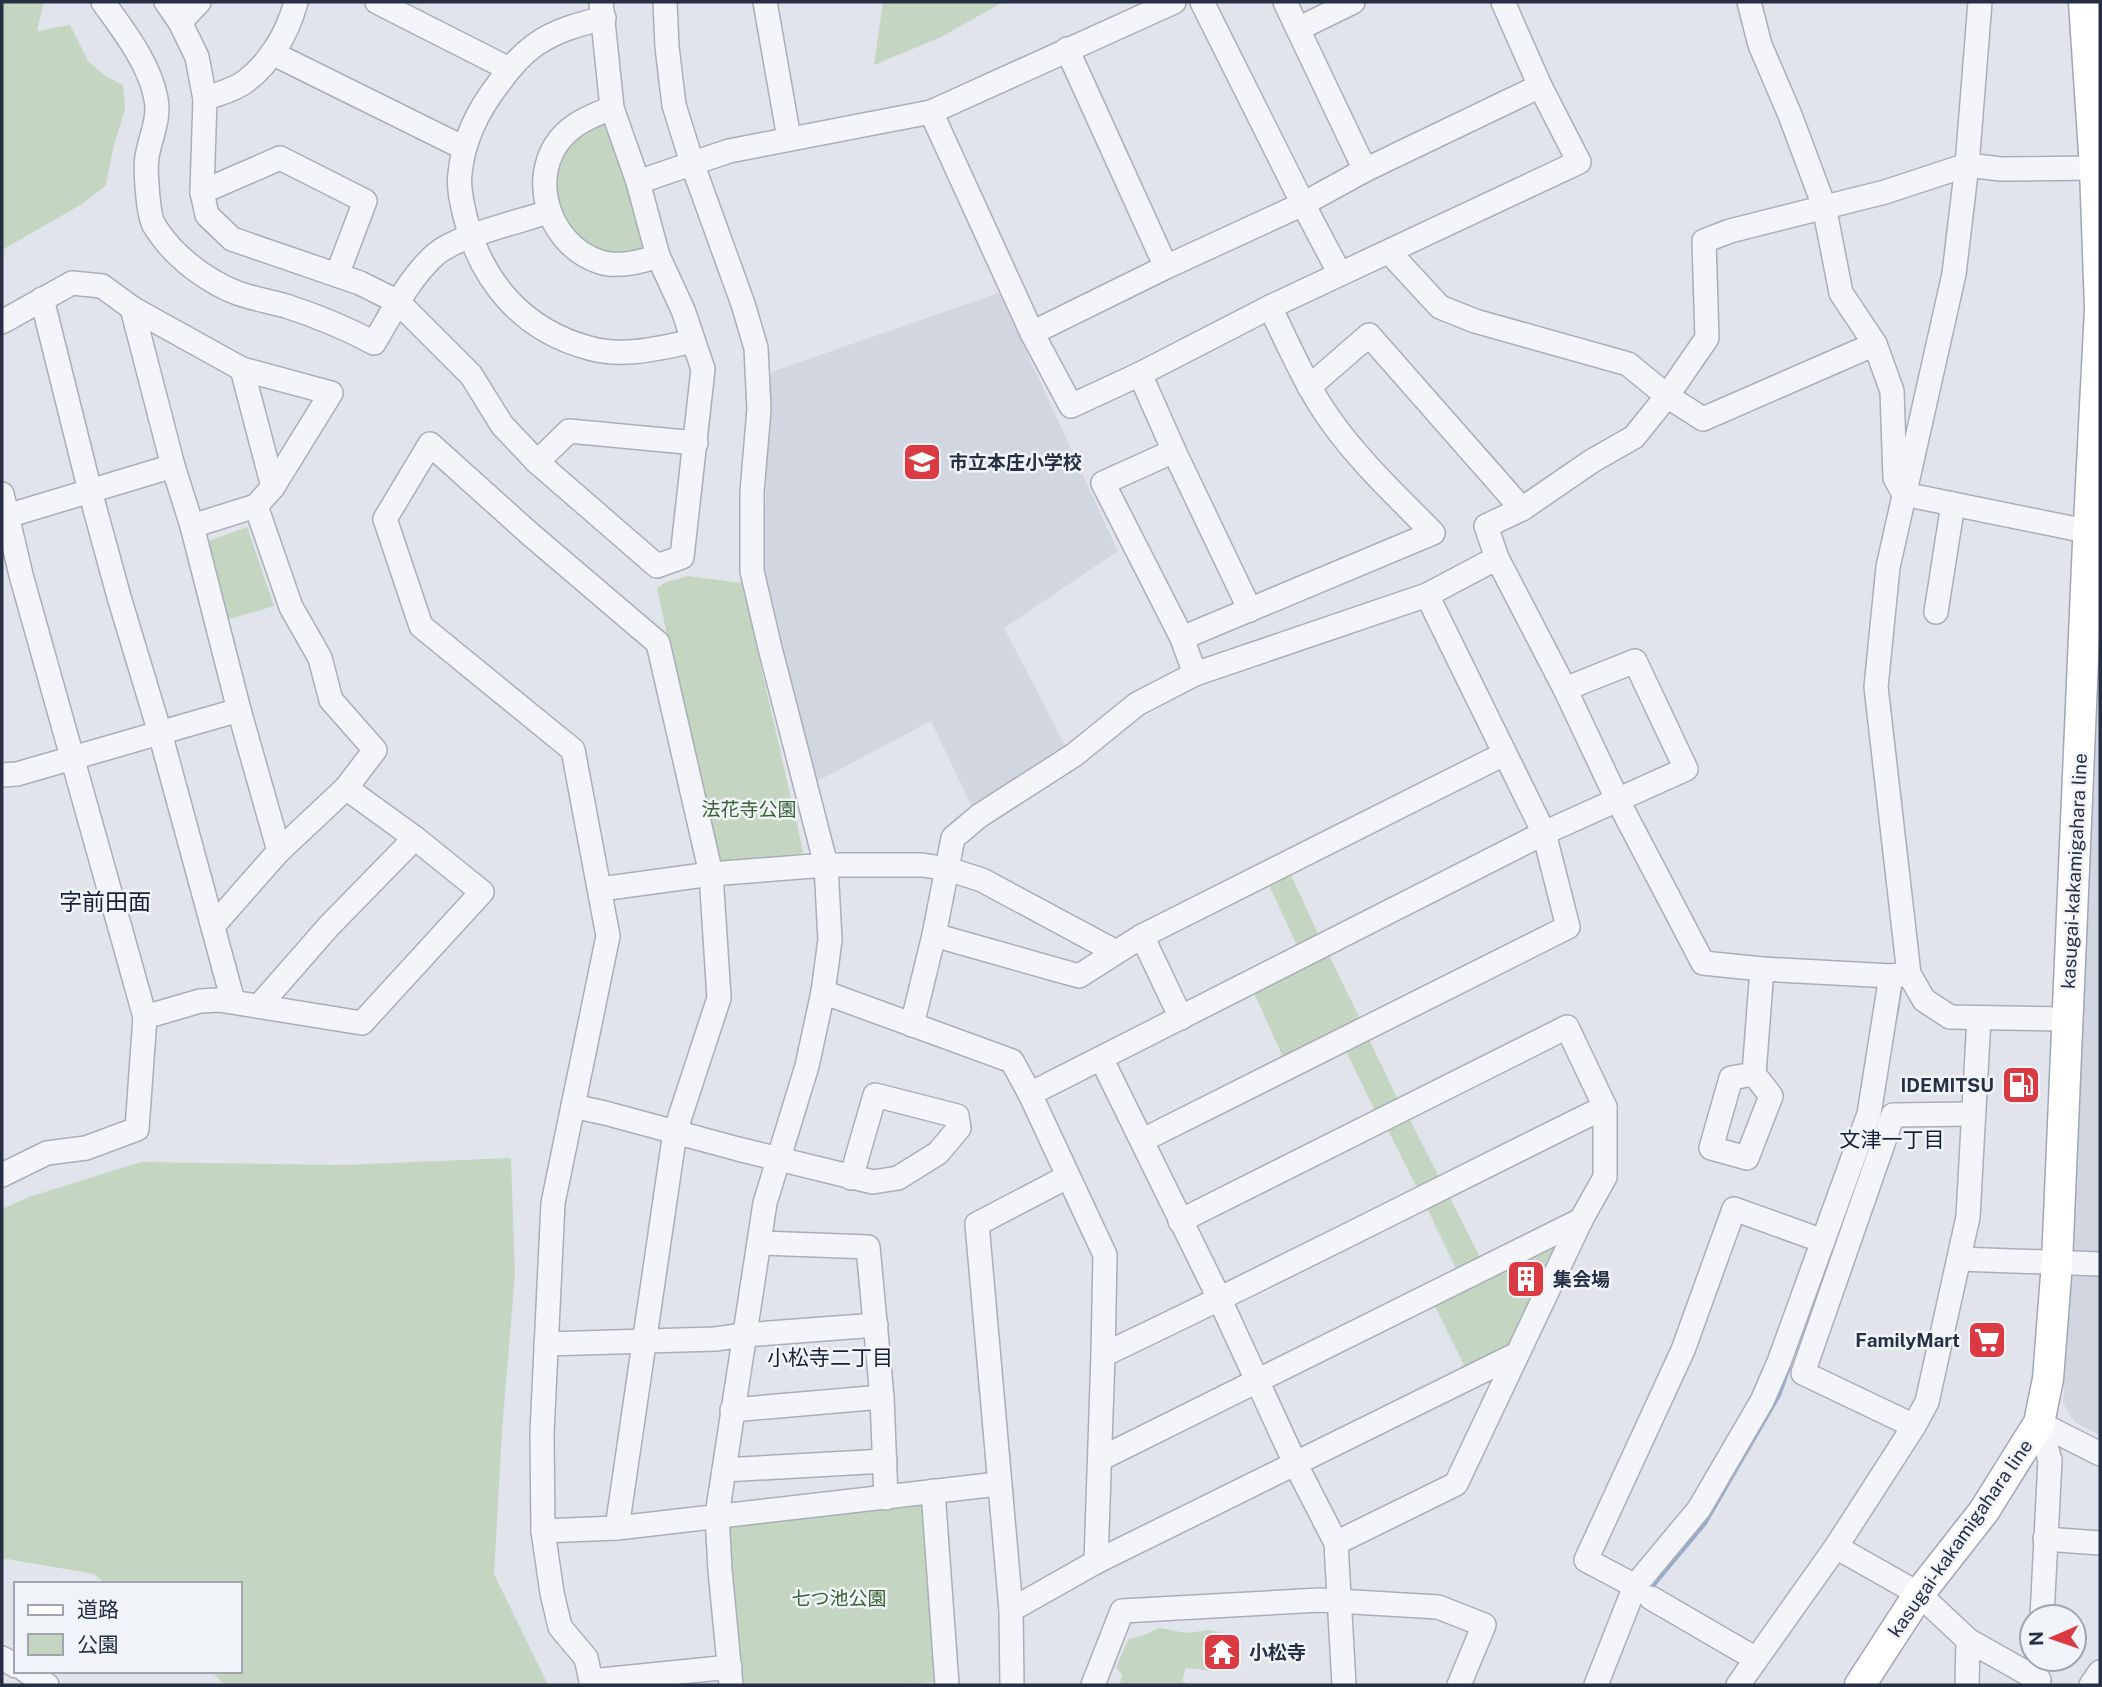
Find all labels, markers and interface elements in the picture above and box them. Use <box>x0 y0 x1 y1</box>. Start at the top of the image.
school or university icon: 市立本庄小学校 <box>901 441 943 483</box>
place label: 市立本庄小学校 <box>949 451 1082 473</box>
street label: kasugai-kakamigahara line <box>2057 752 2091 990</box>
park label: 法花寺公園 <box>701 798 797 820</box>
district label: 字前田面 <box>59 888 151 915</box>
fuel station icon: IDEMITSU <box>2000 1064 2042 1106</box>
place label: IDEMITSU <box>1901 1074 1994 1096</box>
district label: 文津一丁目 <box>1840 1127 1945 1152</box>
building icon: 集会場 <box>1505 1258 1547 1300</box>
place label: 集会場 <box>1553 1268 1610 1290</box>
supermarket icon: FamilyMart <box>1966 1319 2008 1361</box>
place label: FamilyMart <box>1855 1329 1960 1351</box>
district label: 小松寺二丁目 <box>767 1345 893 1370</box>
street label: kasugai-kakamigahara line <box>1883 1435 2037 1641</box>
legend <box>14 1582 242 1673</box>
park label: 七つ池公園 <box>791 1587 887 1609</box>
text: 道路 <box>77 1597 119 1622</box>
north arrow <box>2018 1603 2088 1673</box>
temple icon: 小松寺 <box>1201 1631 1243 1673</box>
text: N <box>2025 1631 2047 1646</box>
text: 公園 <box>77 1632 119 1657</box>
place label: 小松寺 <box>1249 1641 1306 1663</box>

